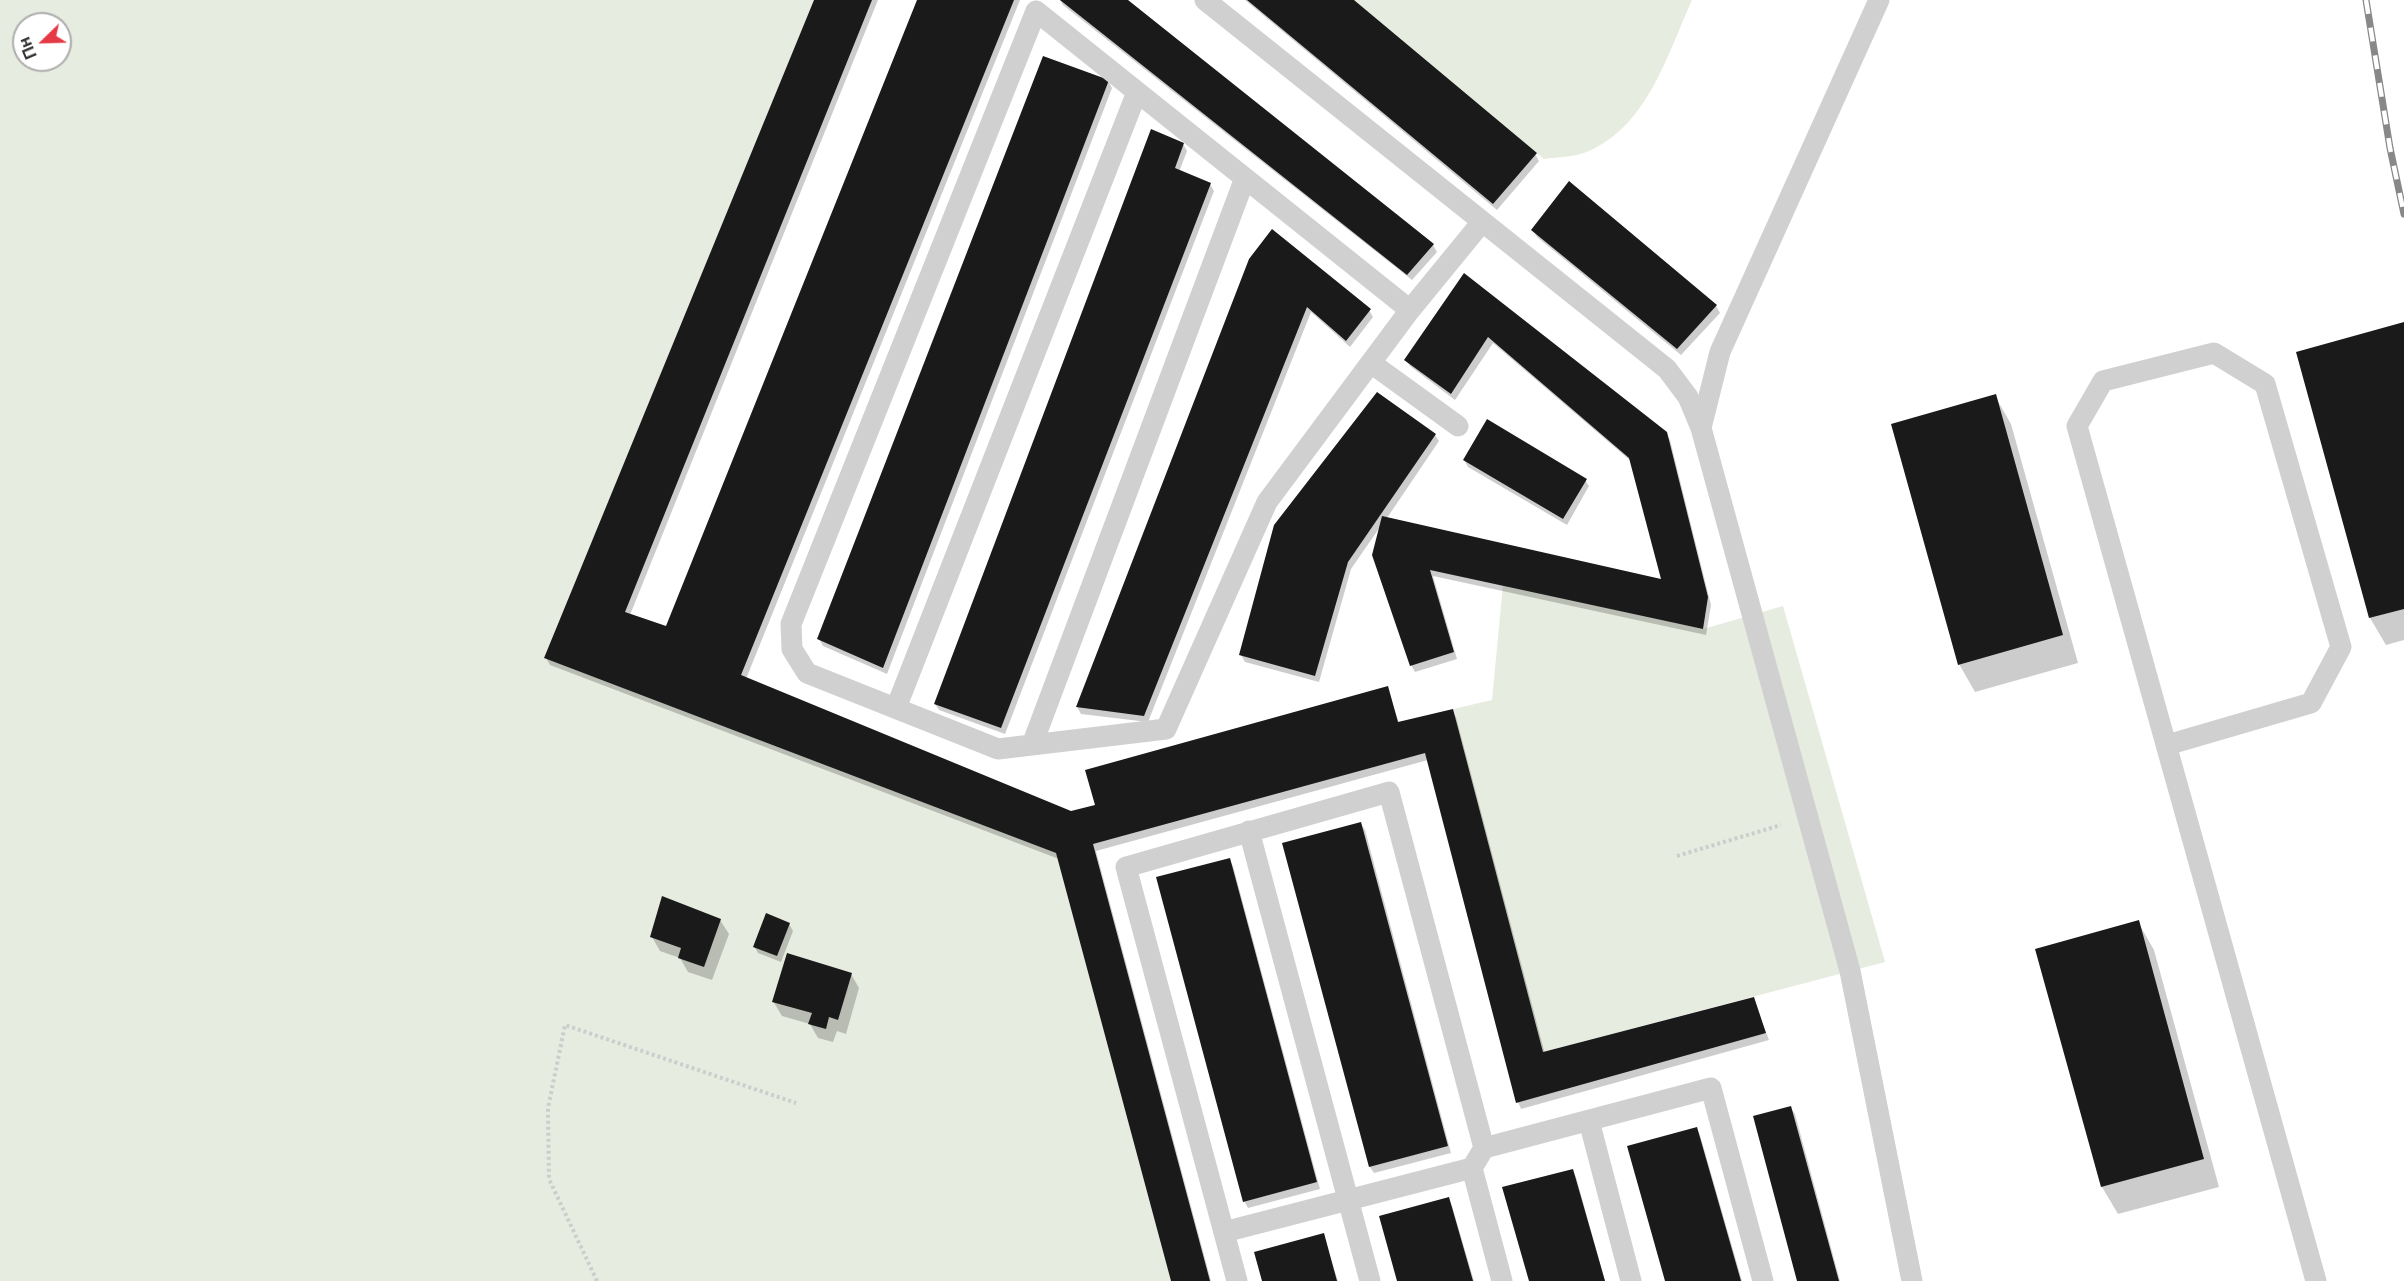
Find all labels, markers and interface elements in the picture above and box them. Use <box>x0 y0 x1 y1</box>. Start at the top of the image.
north arrow <box>12 12 72 72</box>
text: Пн <box>14 34 41 62</box>

